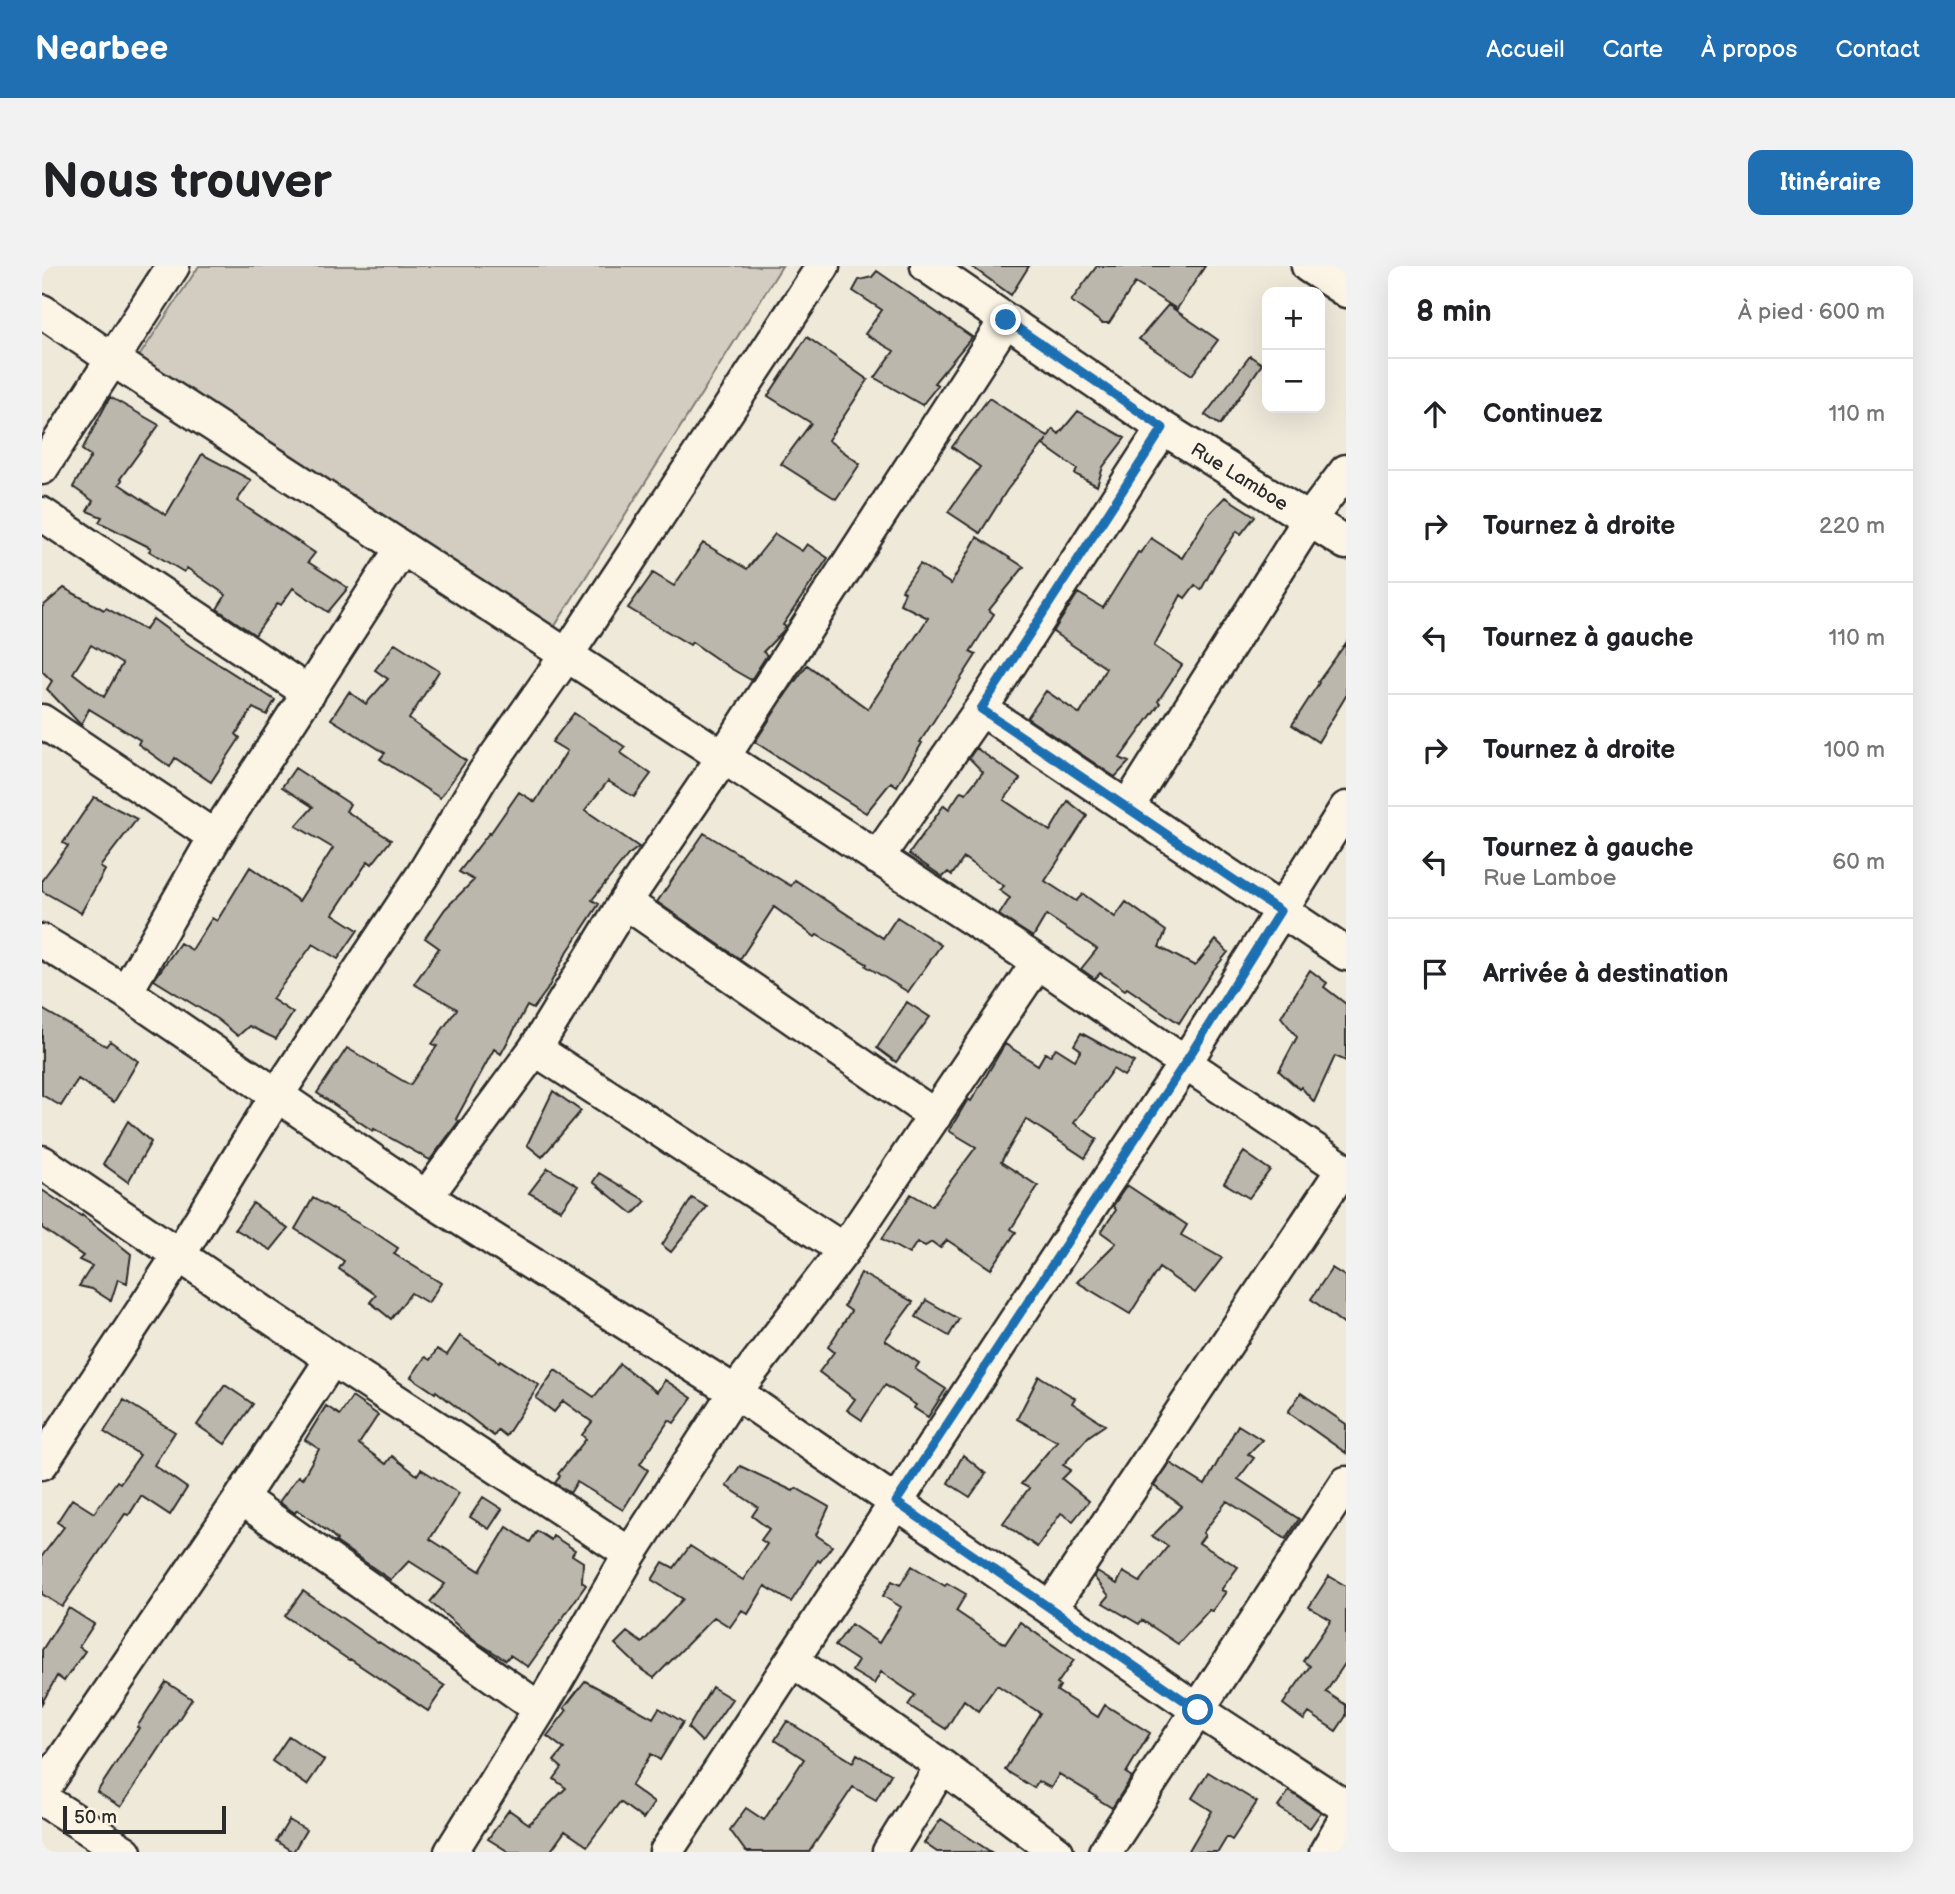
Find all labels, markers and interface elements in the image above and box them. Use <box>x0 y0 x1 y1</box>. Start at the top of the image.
text: Nearbee <box>35 29 168 69</box>
text: Accueil <box>1486 35 1565 64</box>
text: Carte <box>1603 35 1663 64</box>
text: À propos <box>1701 35 1797 64</box>
text: Contact <box>1835 35 1920 64</box>
button: Itinéraire <box>1748 150 1913 215</box>
text: Nous trouver <box>42 153 332 212</box>
map controls <box>1262 287 1325 413</box>
button: + <box>1262 287 1325 350</box>
text: 8 min <box>1416 294 1492 330</box>
text: À pied · 600 m <box>1738 298 1885 326</box>
route end <box>990 304 1021 335</box>
button: − <box>1262 350 1325 413</box>
icon: ahead <box>1416 395 1454 433</box>
text: Continuez <box>1483 399 1603 430</box>
text: 110 m <box>1828 400 1885 428</box>
street label: Rue Lamboe <box>1186 438 1292 516</box>
icon: right <box>1416 507 1454 545</box>
text: Tournez à droite <box>1483 511 1675 542</box>
text: 220 m <box>1819 512 1885 540</box>
icon: left <box>1416 619 1454 657</box>
text: Tournez à gauche <box>1483 623 1694 654</box>
text: 110 m <box>1828 624 1885 652</box>
icon: right <box>1416 731 1454 769</box>
text: Tournez à droite <box>1483 735 1675 766</box>
text: 100 m <box>1824 736 1885 764</box>
text: Tournez à gauche <box>1483 833 1694 864</box>
icon: left <box>1416 843 1454 881</box>
text: 60 m <box>1832 848 1885 876</box>
text: Rue Lamboe <box>1483 864 1616 892</box>
icon: arrive <box>1416 955 1454 993</box>
text: Arrivée à destination <box>1483 959 1729 990</box>
route start <box>1182 1694 1213 1725</box>
scale bar <box>63 1803 226 1835</box>
text: 50 m <box>74 1806 117 1829</box>

